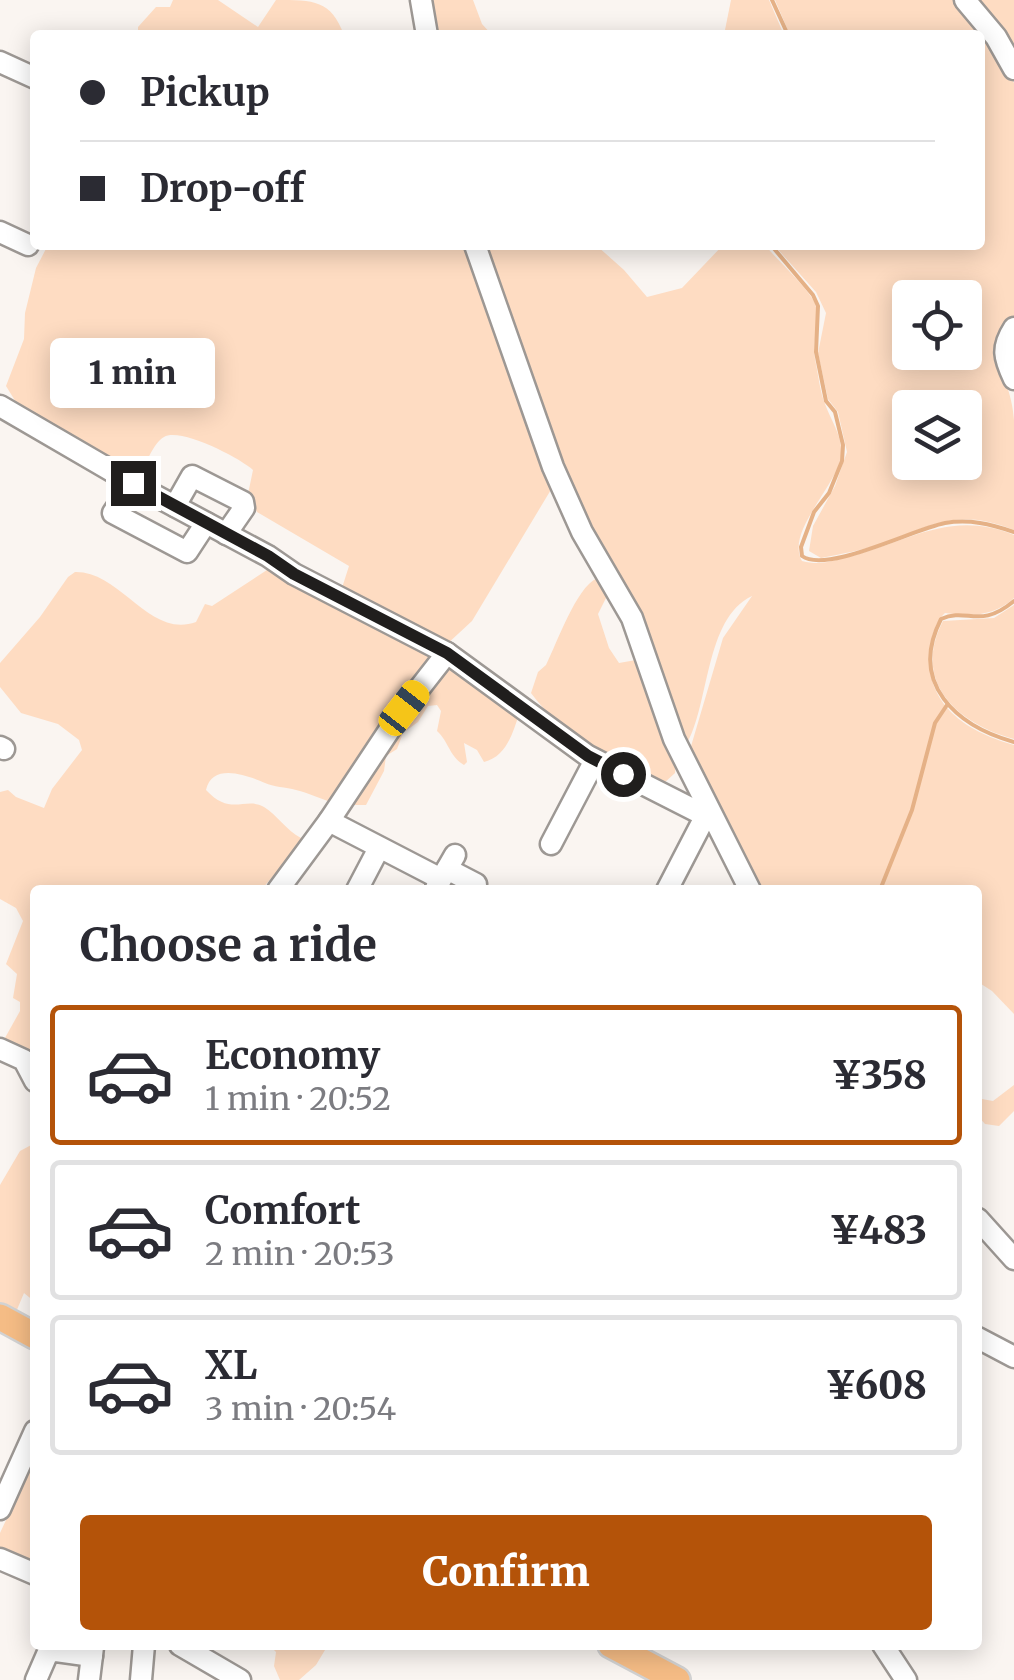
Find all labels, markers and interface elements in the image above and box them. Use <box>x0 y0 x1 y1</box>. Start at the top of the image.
text: Pickup <box>140 69 270 116</box>
text: Drop-off <box>140 165 305 212</box>
map controls <box>892 280 982 480</box>
button: locate <box>892 280 982 370</box>
callout: 1 min <box>51 338 216 408</box>
text: 1 min <box>89 353 176 393</box>
button: layers <box>892 390 982 480</box>
route end <box>111 461 156 506</box>
car <box>374 675 434 741</box>
route start <box>601 752 646 797</box>
text: Choose a ride <box>80 917 377 973</box>
icon: car <box>85 1030 175 1120</box>
text: Economy <box>205 1032 380 1079</box>
text: ¥358 <box>831 1052 927 1099</box>
text: 1 min · 20:52 <box>205 1079 391 1119</box>
icon: car <box>85 1185 175 1275</box>
text: Comfort <box>205 1187 361 1234</box>
text: ¥483 <box>829 1207 927 1254</box>
text: 2 min · 20:53 <box>205 1234 395 1274</box>
icon: car <box>85 1340 175 1430</box>
text: XL <box>205 1342 257 1389</box>
text: ¥608 <box>826 1362 927 1409</box>
text: 3 min · 20:54 <box>205 1389 396 1429</box>
button: Confirm <box>80 1515 932 1630</box>

